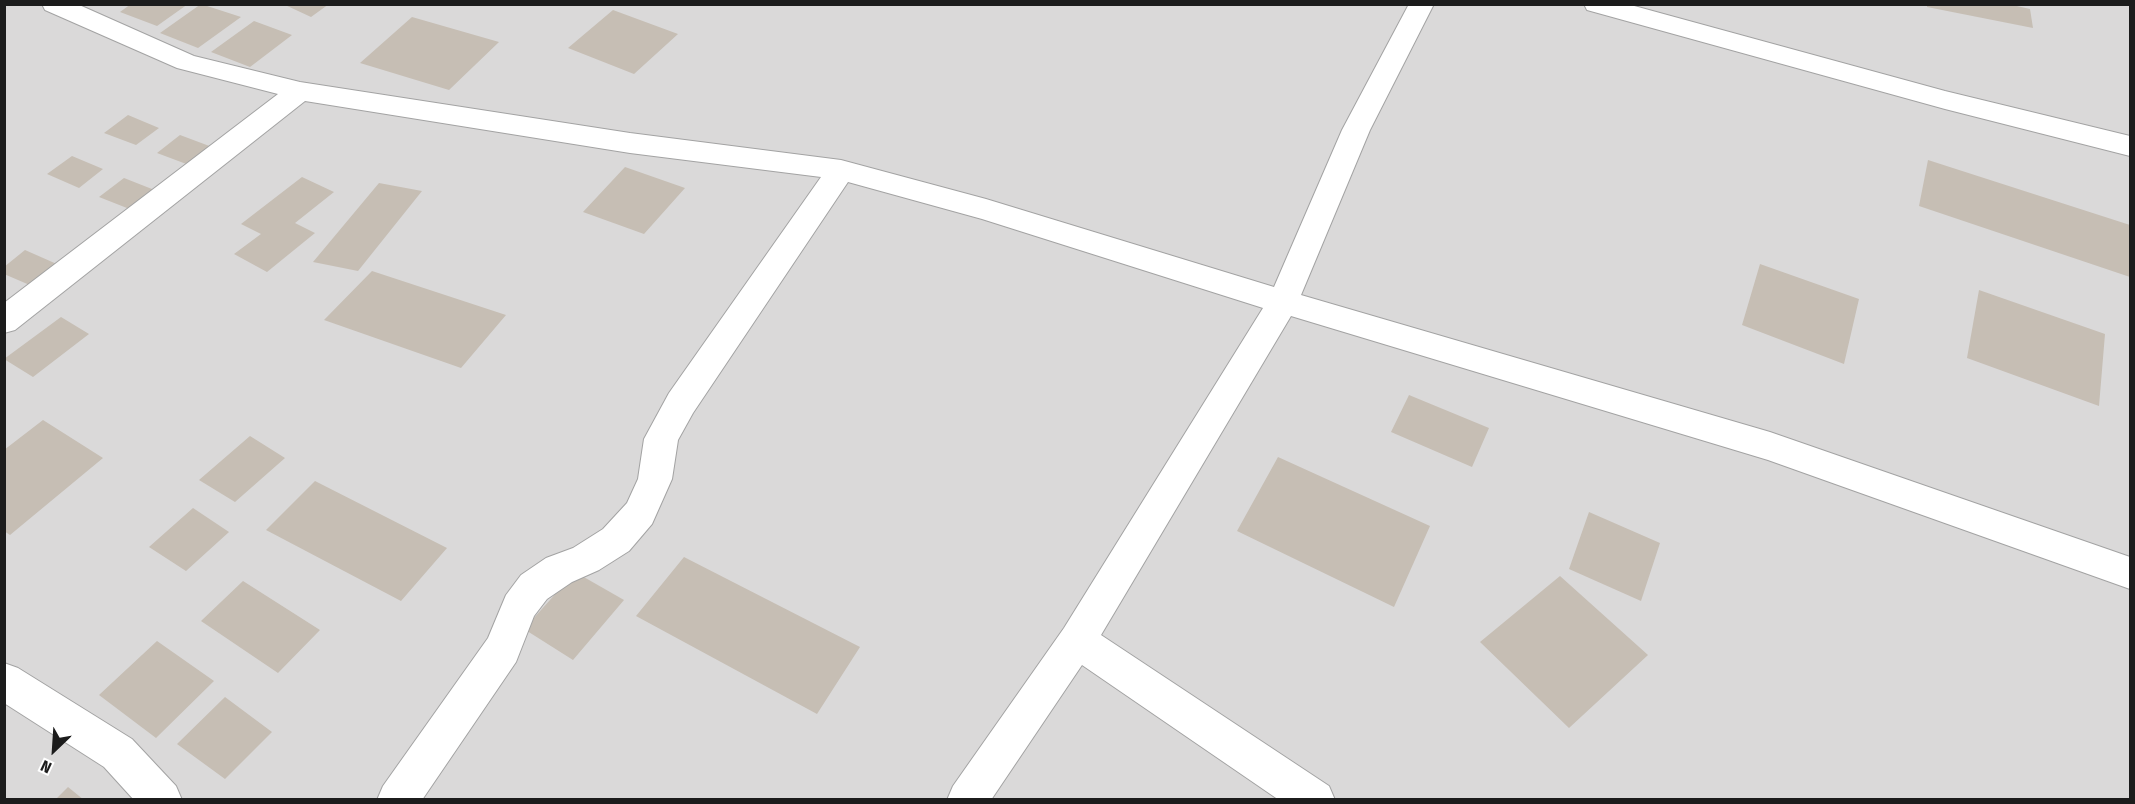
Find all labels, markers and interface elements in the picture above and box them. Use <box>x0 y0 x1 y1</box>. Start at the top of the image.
north arrow <box>24 720 84 780</box>
text: N <box>38 756 55 777</box>

